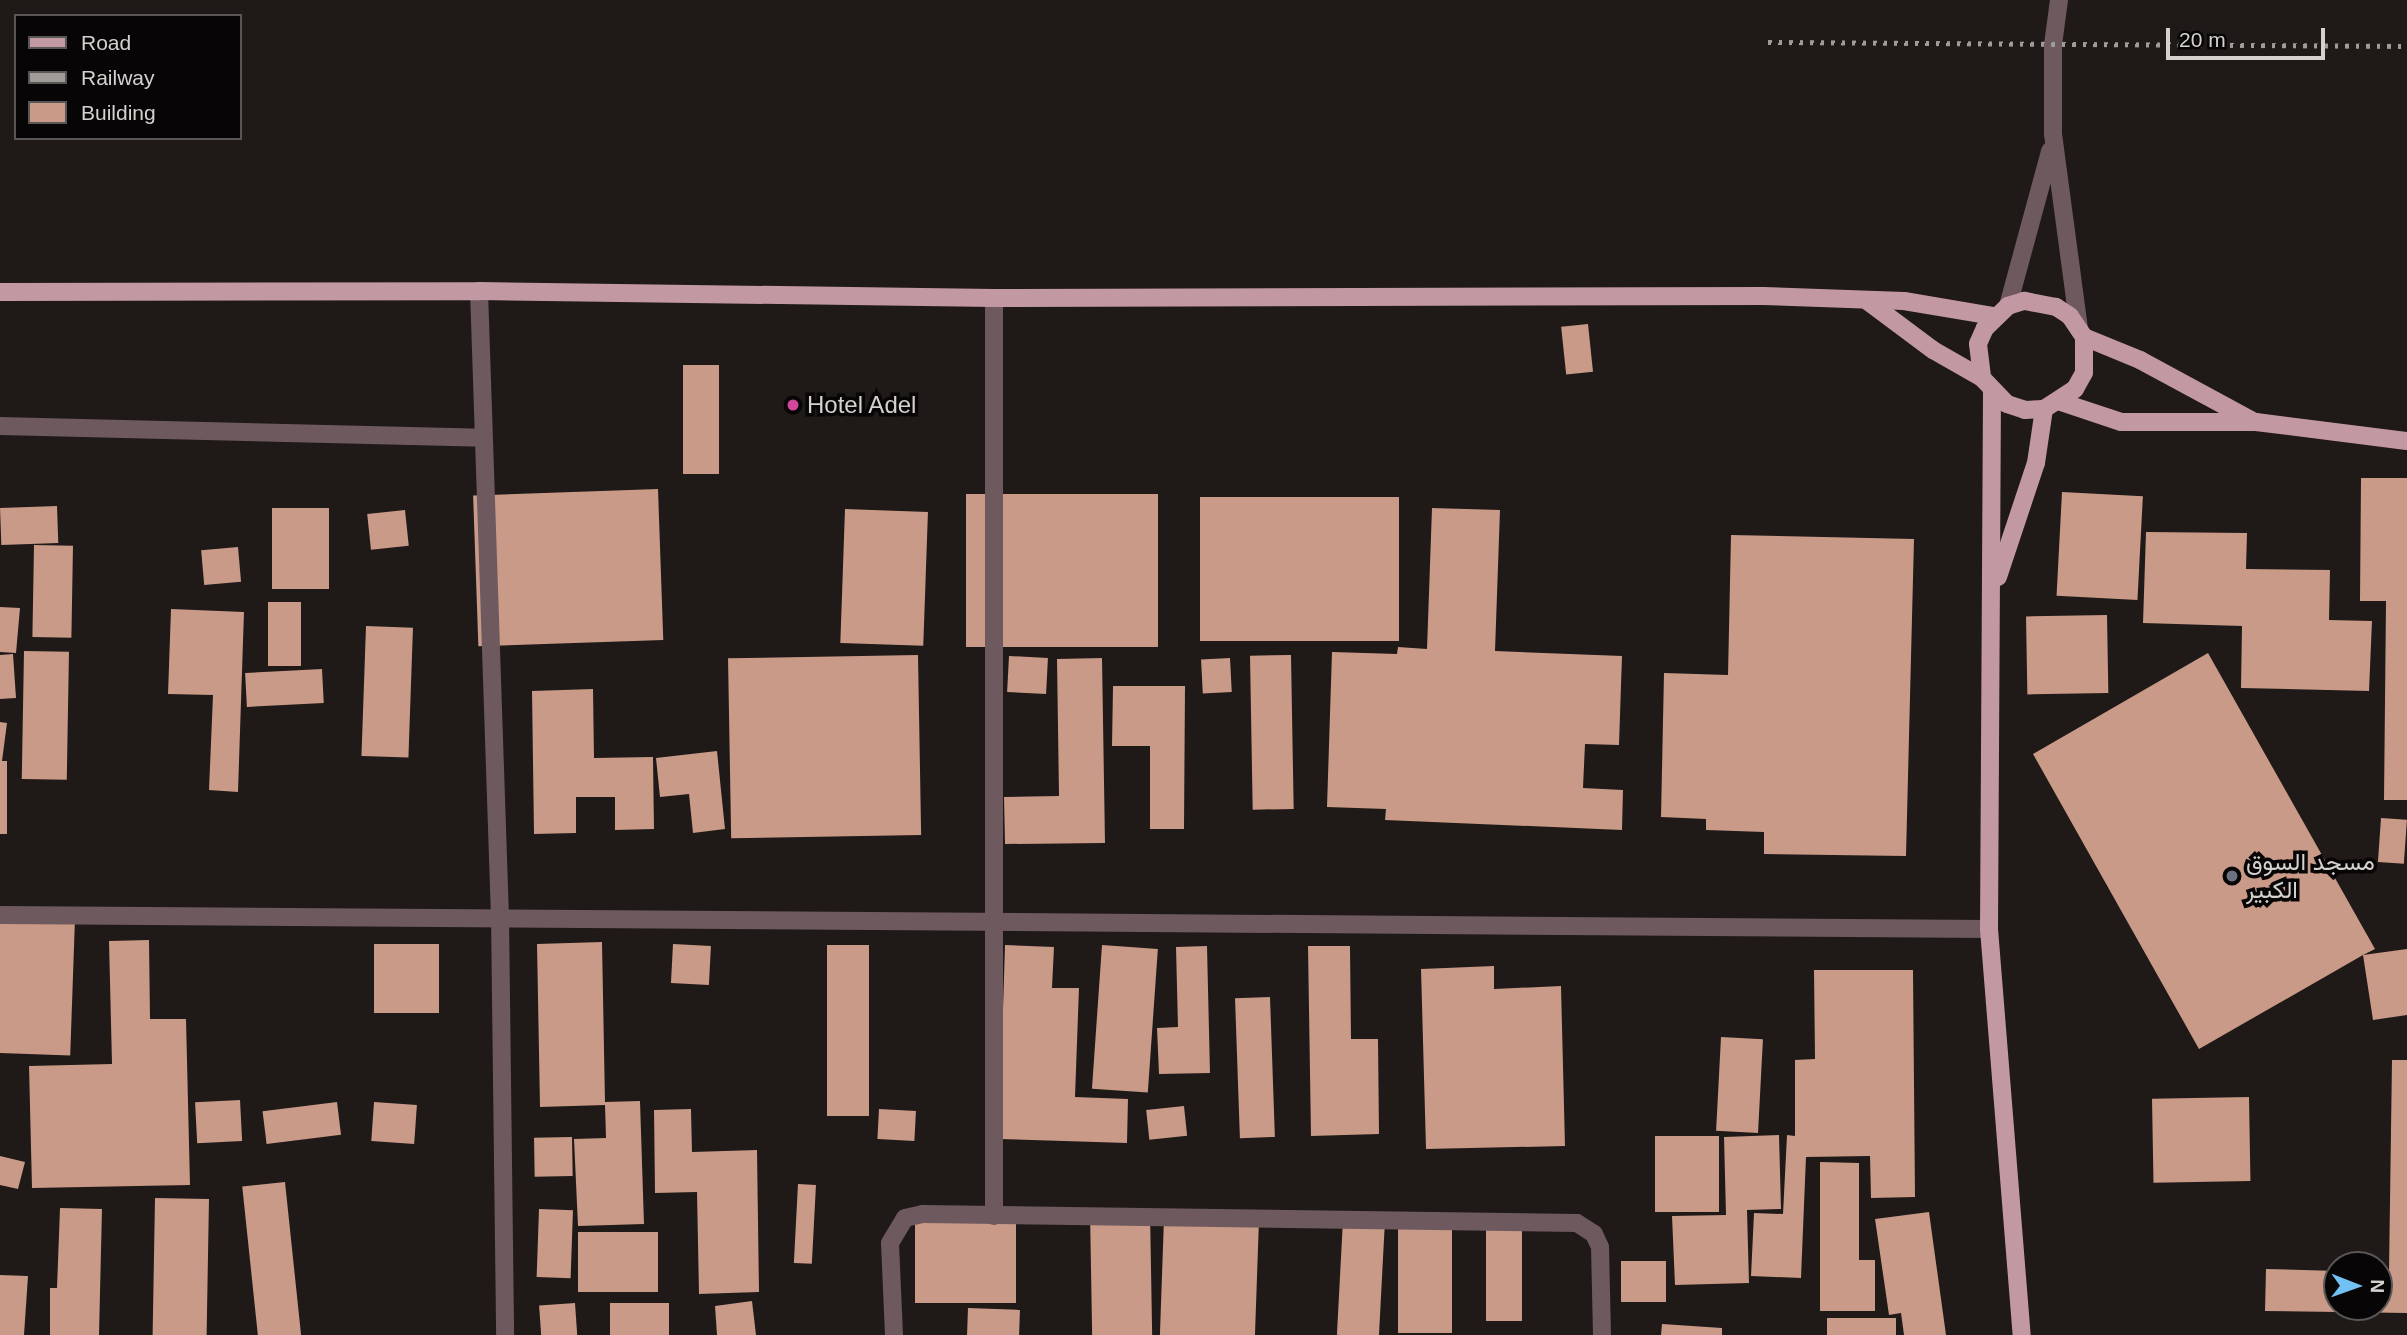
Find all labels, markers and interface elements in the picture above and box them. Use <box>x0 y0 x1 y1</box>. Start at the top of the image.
legend <box>14 14 242 140</box>
scale bar <box>2169 14 2328 58</box>
text: 20 m <box>2179 28 2226 51</box>
text: Road <box>81 31 131 54</box>
text: Railway <box>81 66 155 89</box>
text: Building <box>81 101 156 124</box>
place label: Hotel Adel <box>807 391 918 419</box>
marker: Hotel Adel <box>785 397 801 413</box>
place label: مسجد السوق الكبير <box>2246 848 2375 904</box>
marker: مسجد السوق الكبير <box>2224 868 2240 884</box>
north arrow <box>2323 1251 2393 1321</box>
text: N <box>2367 1279 2388 1293</box>

